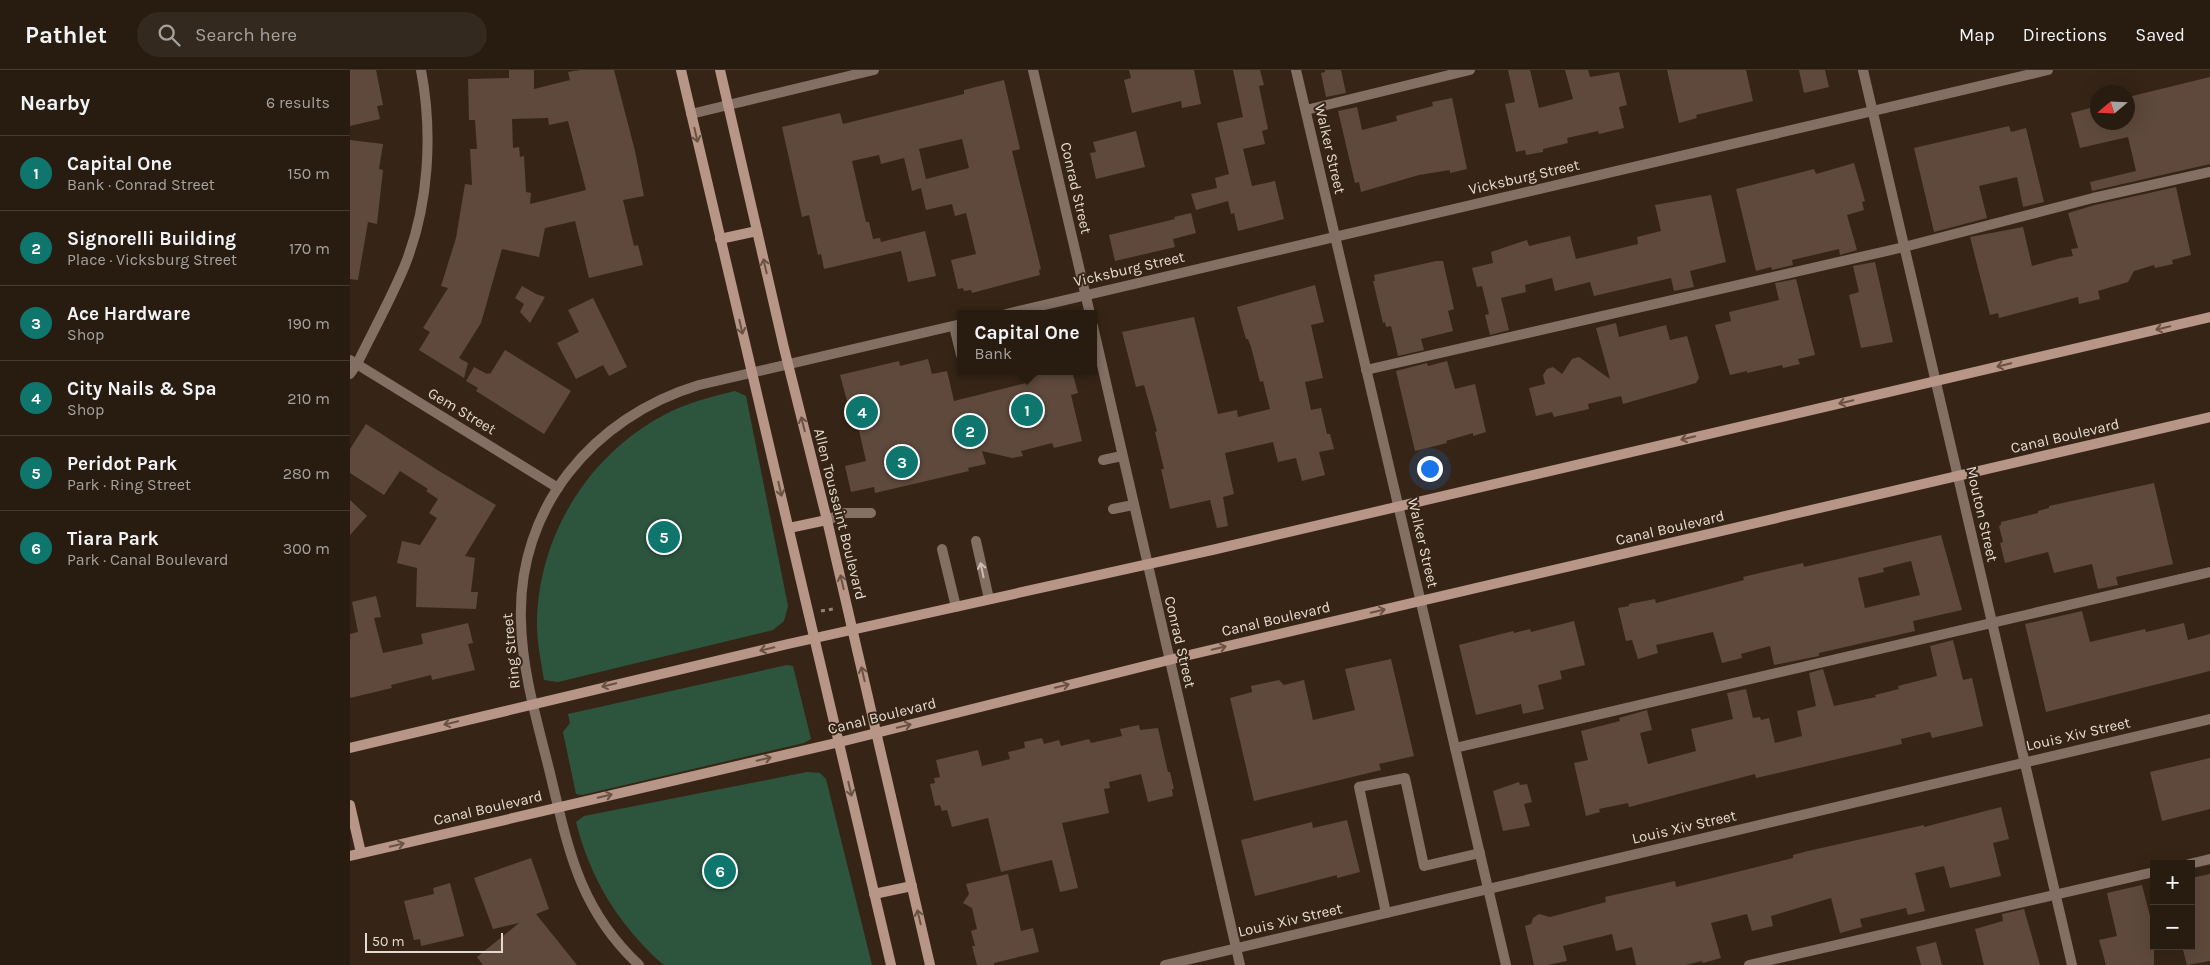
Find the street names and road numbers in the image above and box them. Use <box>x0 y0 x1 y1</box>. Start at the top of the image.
street label: Walker Street <box>1311 102 1349 196</box>
street label: Conrad Street <box>1057 140 1095 236</box>
street label: Vicksburg Street <box>1467 155 1582 199</box>
street label: Vicksburg Street <box>1072 247 1187 291</box>
street label: Gem Street <box>425 384 500 439</box>
street label: Canal Boulevard <box>2009 415 2121 457</box>
street label: Allen Toussaint Boulevard <box>810 426 870 602</box>
street label: Mouton Street <box>1962 464 2002 564</box>
street label: Walker Street <box>1404 496 1442 590</box>
street label: Canal Boulevard <box>1614 507 1726 549</box>
street label: Conrad Street <box>1161 594 1199 690</box>
street label: Canal Boulevard <box>1220 598 1332 640</box>
street label: Ring Street <box>498 612 524 690</box>
street label: Canal Boulevard <box>826 694 938 738</box>
street label: Louis Xiv Street <box>2024 713 2132 755</box>
street label: Canal Boulevard <box>432 787 544 829</box>
street label: Louis Xiv Street <box>1630 806 1738 848</box>
street label: Louis Xiv Street <box>1236 899 1344 941</box>

